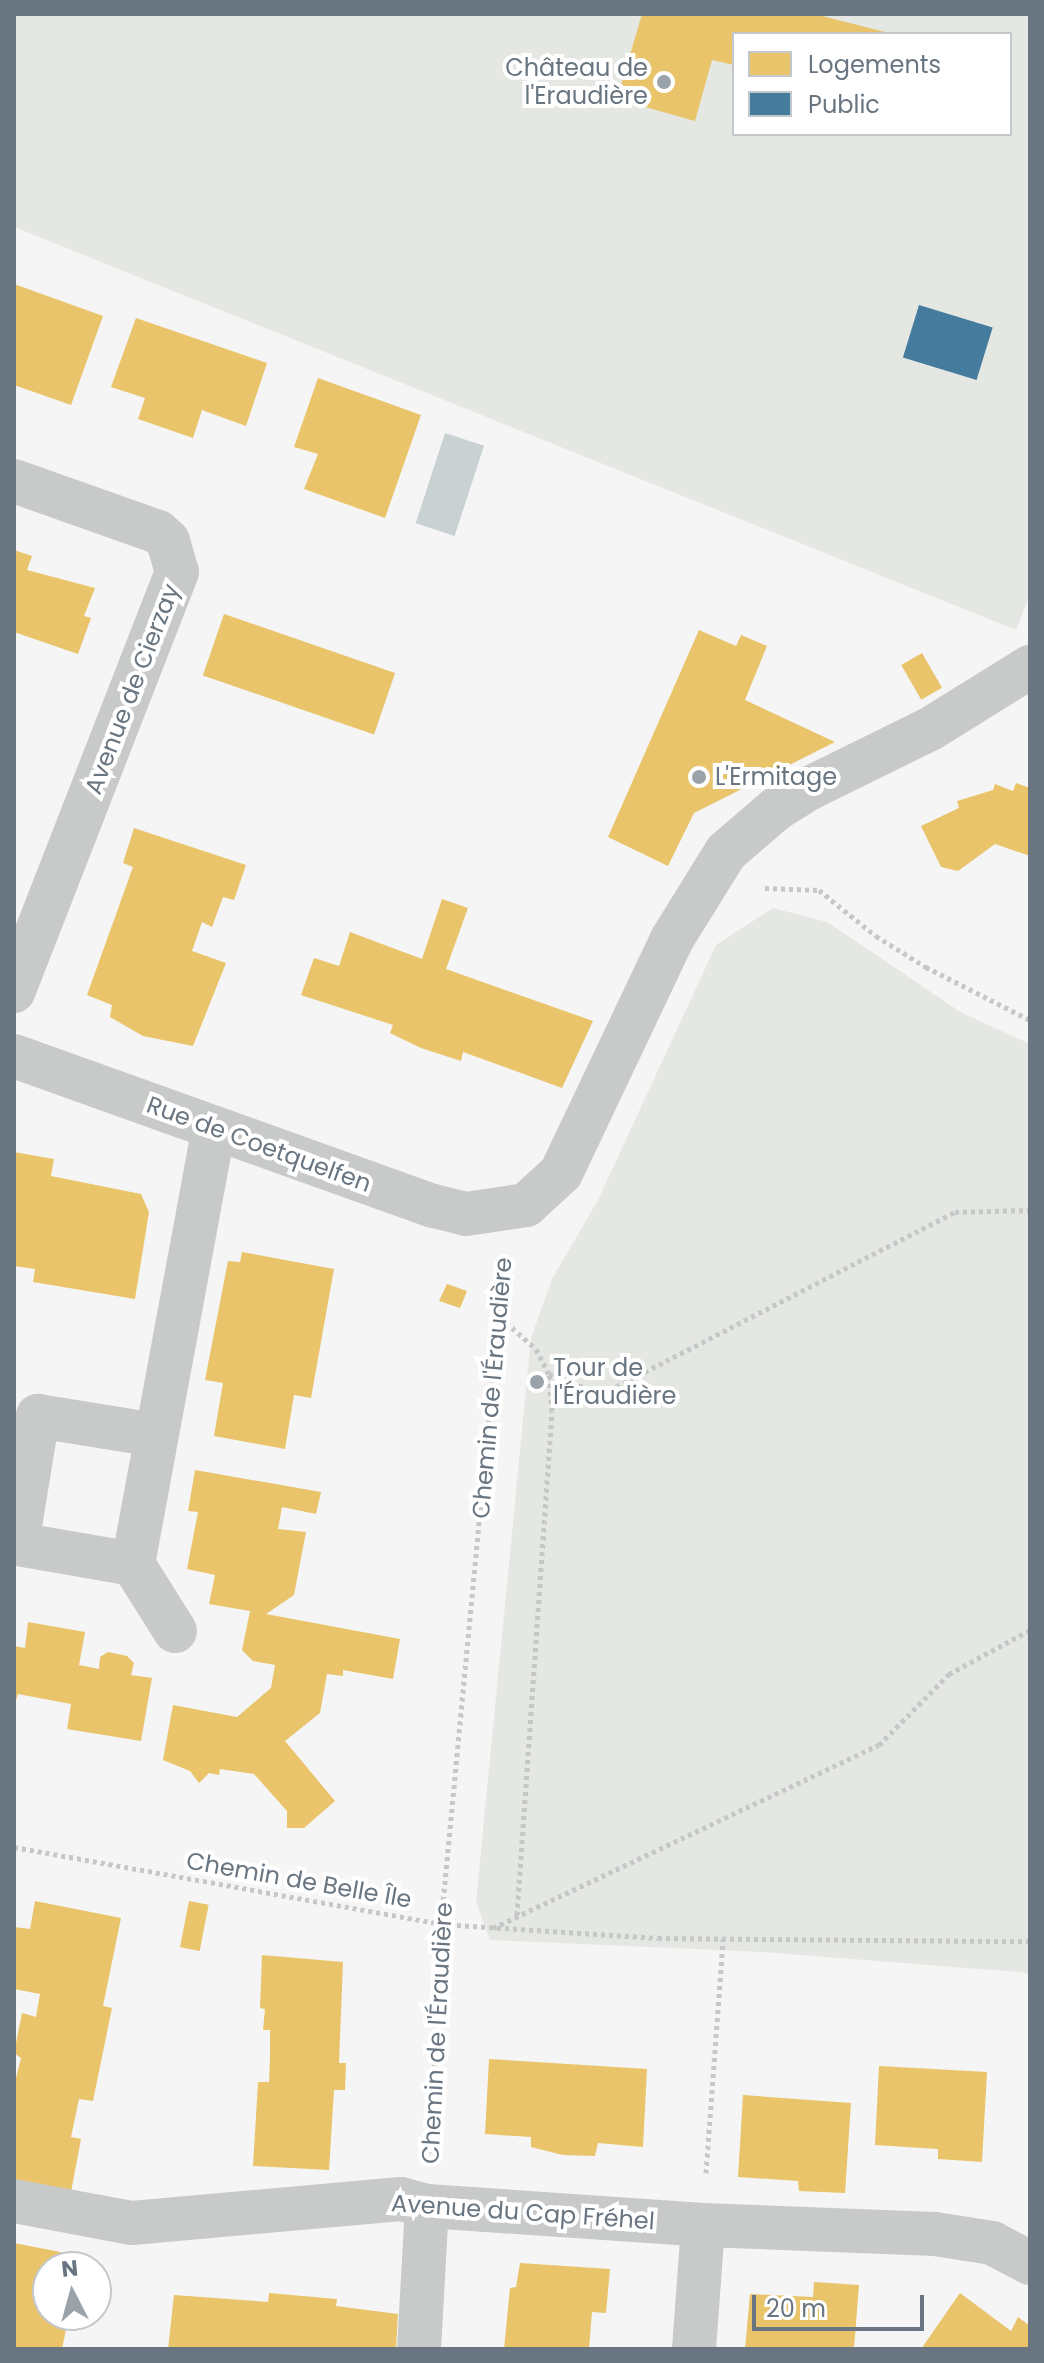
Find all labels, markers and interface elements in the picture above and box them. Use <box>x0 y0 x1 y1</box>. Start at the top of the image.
legend <box>732 32 1012 136</box>
text: Logements <box>808 48 941 81</box>
place label: Château de l'Eraudière <box>505 54 648 110</box>
marker: Château de l'Eraudière <box>655 73 673 91</box>
text: Public <box>808 88 880 121</box>
street label: Avenue de Cierzay <box>79 580 185 798</box>
place label: L'Ermitage <box>715 763 837 791</box>
marker: L'Ermitage <box>690 768 708 786</box>
street label: Rue de Coetquelfen <box>143 1090 375 1198</box>
street label: Chemin de l'Éraudière <box>466 1256 518 1520</box>
place label: Tour de l'Éraudière <box>553 1354 676 1410</box>
marker: Tour de l'Éraudière <box>528 1373 546 1391</box>
street label: Chemin de Belle Île <box>184 1846 414 1914</box>
street label: Chemin de l'Éraudière <box>416 1901 458 2165</box>
street label: Avenue du Cap Fréhel <box>390 2188 656 2236</box>
north arrow <box>32 2251 112 2331</box>
text: N <box>60 2252 79 2285</box>
scale bar <box>756 2279 928 2329</box>
text: 20 m <box>766 2292 826 2325</box>

